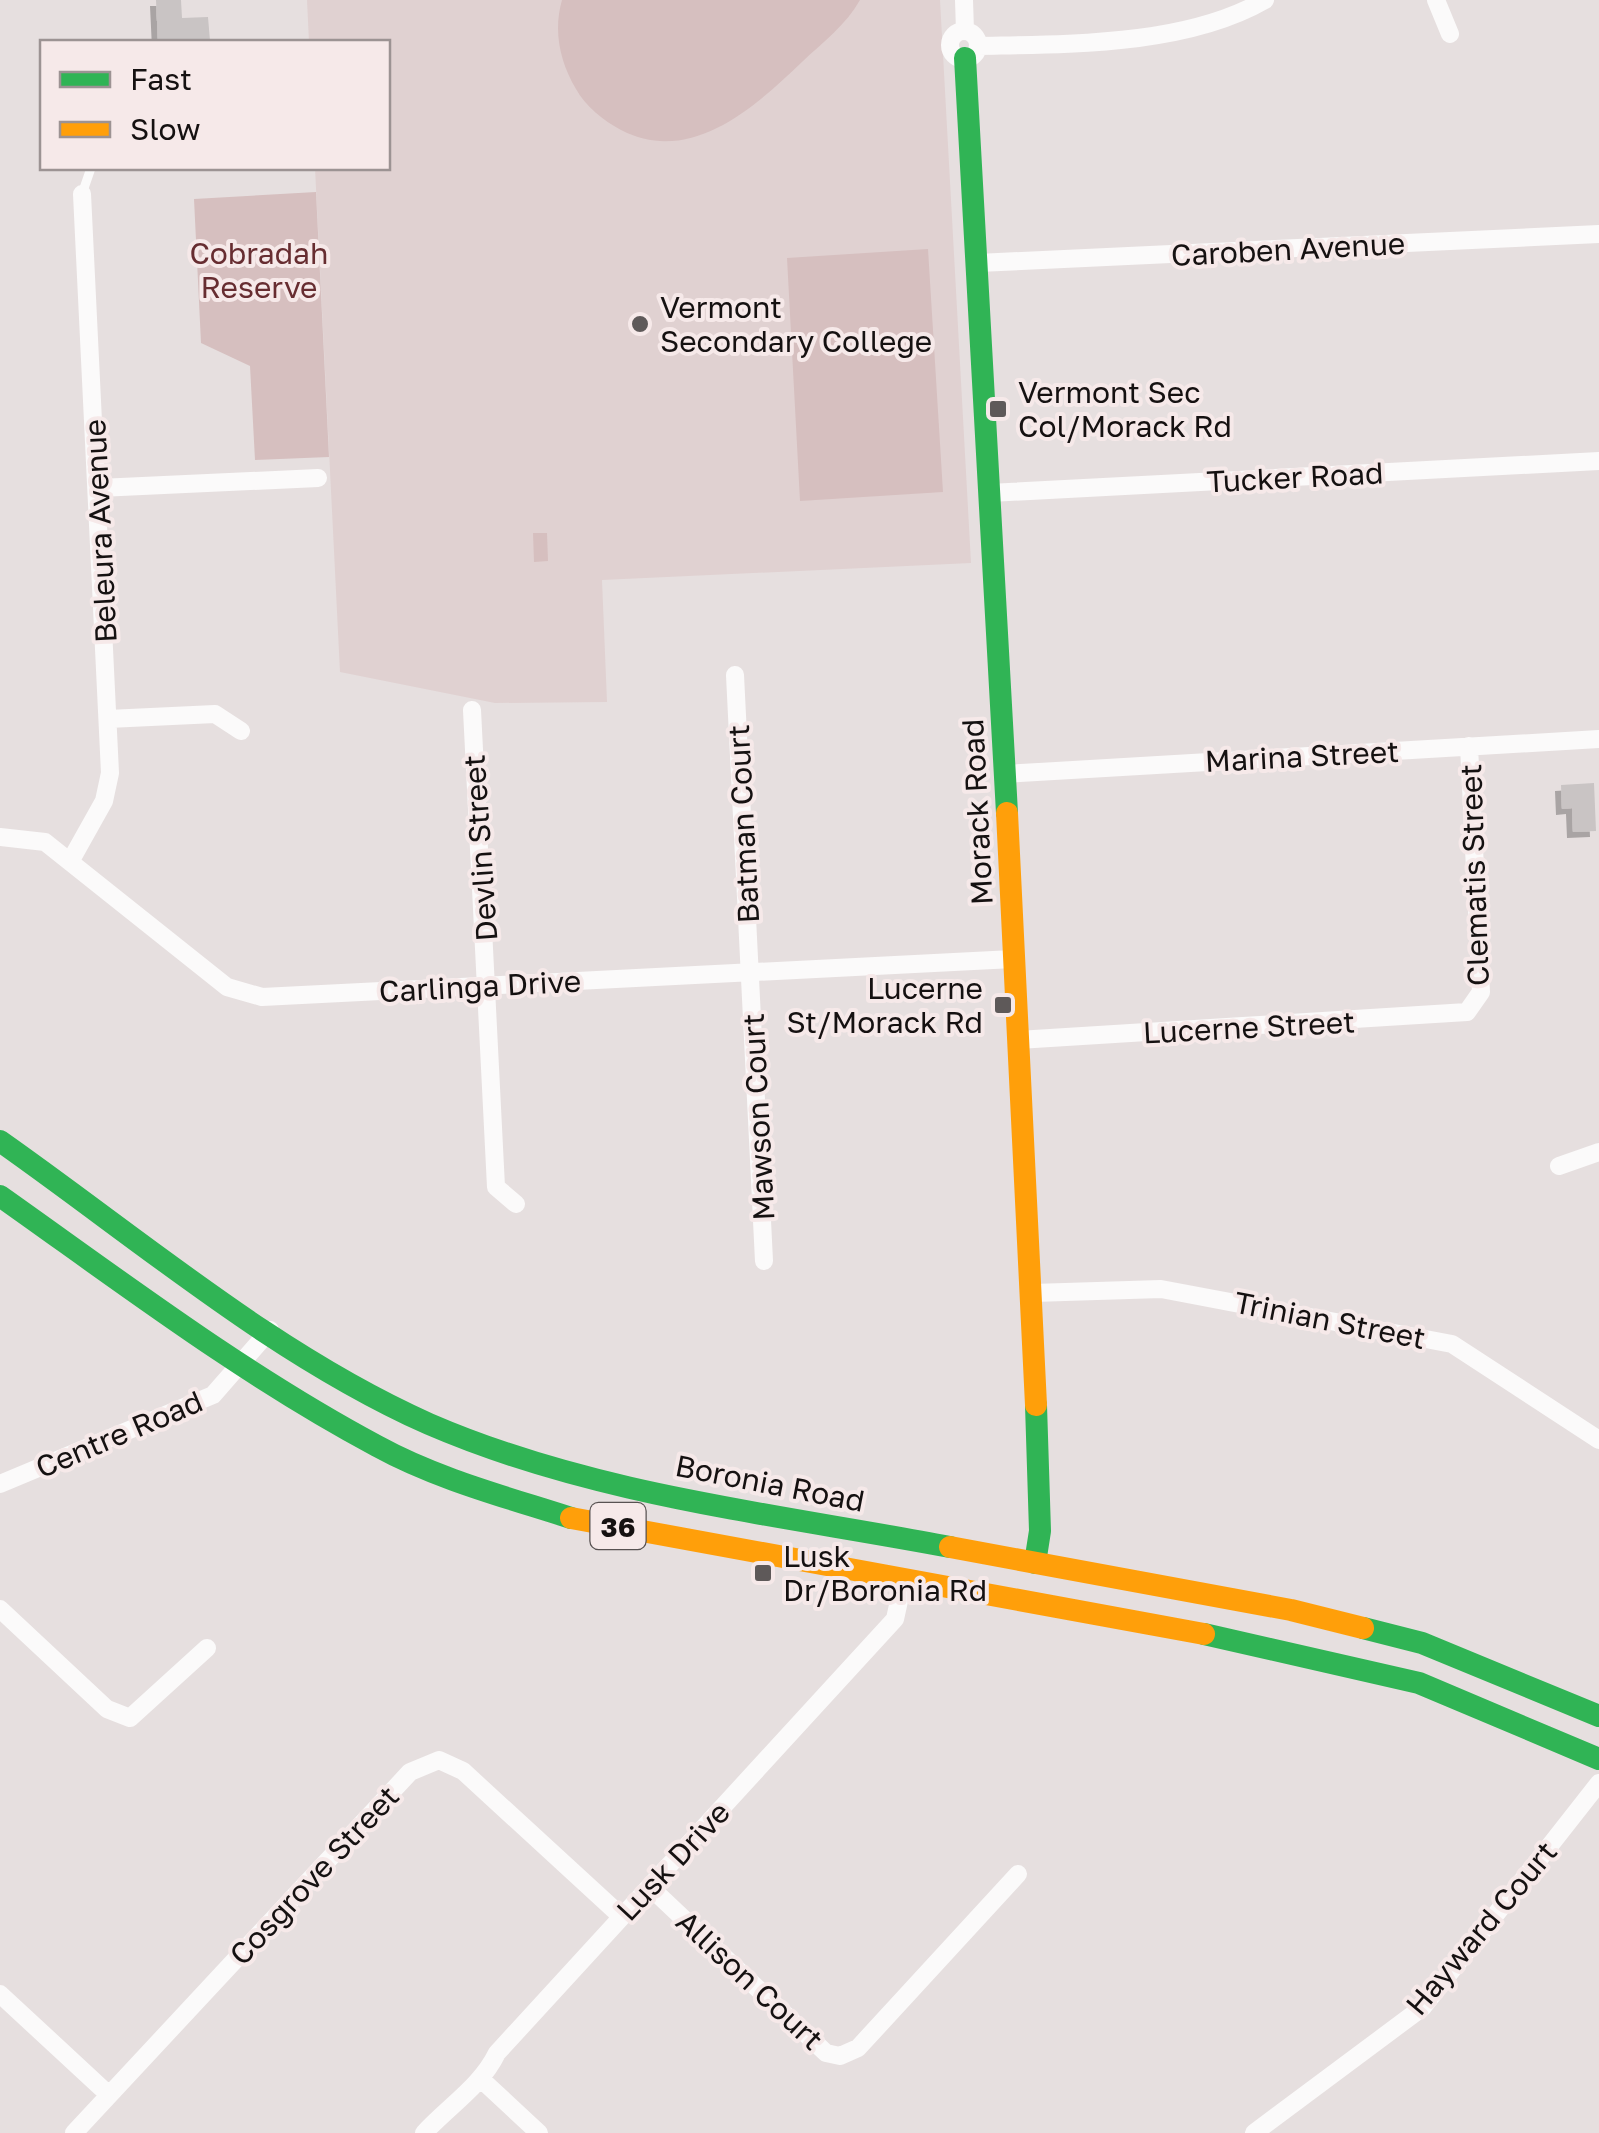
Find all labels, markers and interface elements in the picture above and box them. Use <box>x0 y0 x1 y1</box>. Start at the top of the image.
legend <box>40 40 390 170</box>
text: Fast <box>130 61 192 97</box>
text: Slow <box>130 111 201 147</box>
street label: Caroben Avenue <box>1170 225 1406 273</box>
park label: Cobradah Reserve <box>189 235 329 305</box>
place label: Vermont Secondary College <box>660 289 932 359</box>
marker: Vermont Secondary College <box>629 313 651 335</box>
place label: Vermont Sec Col/Morack Rd <box>1018 374 1232 444</box>
marker: Vermont Sec Col/Morack Rd <box>987 398 1009 420</box>
street label: Beleura Avenue <box>76 418 124 644</box>
street label: Tucker Road <box>1206 454 1384 500</box>
street label: Morack Road <box>954 718 1000 906</box>
street label: Batman Court <box>720 724 766 924</box>
street label: Marina Street <box>1204 733 1400 779</box>
street label: Devlin Street <box>456 753 504 943</box>
street label: Clematis Street <box>1452 763 1496 987</box>
street label: Carlinga Drive <box>378 963 582 1009</box>
place label: Lucerne St/Morack Rd <box>787 970 983 1040</box>
marker: Lucerne St/Morack Rd <box>992 994 1014 1016</box>
street label: Lucerne Street <box>1142 1003 1356 1051</box>
street label: Mawson Court <box>735 1012 781 1222</box>
street label: Trinian Street <box>1231 1284 1429 1356</box>
street label: Centre Road <box>30 1383 208 1485</box>
street label: Boronia Road <box>672 1447 868 1519</box>
road number: 36 <box>590 1503 646 1549</box>
place label: Lusk Dr/Boronia Rd <box>783 1538 987 1608</box>
marker: Lusk Dr/Boronia Rd <box>752 1562 774 1584</box>
street label: Cosgrove Street <box>222 1778 406 1972</box>
street label: Lusk Drive <box>609 1794 737 1928</box>
street label: Hayward Court <box>1398 1834 1564 2022</box>
street label: Allison Court <box>669 1903 831 2057</box>

